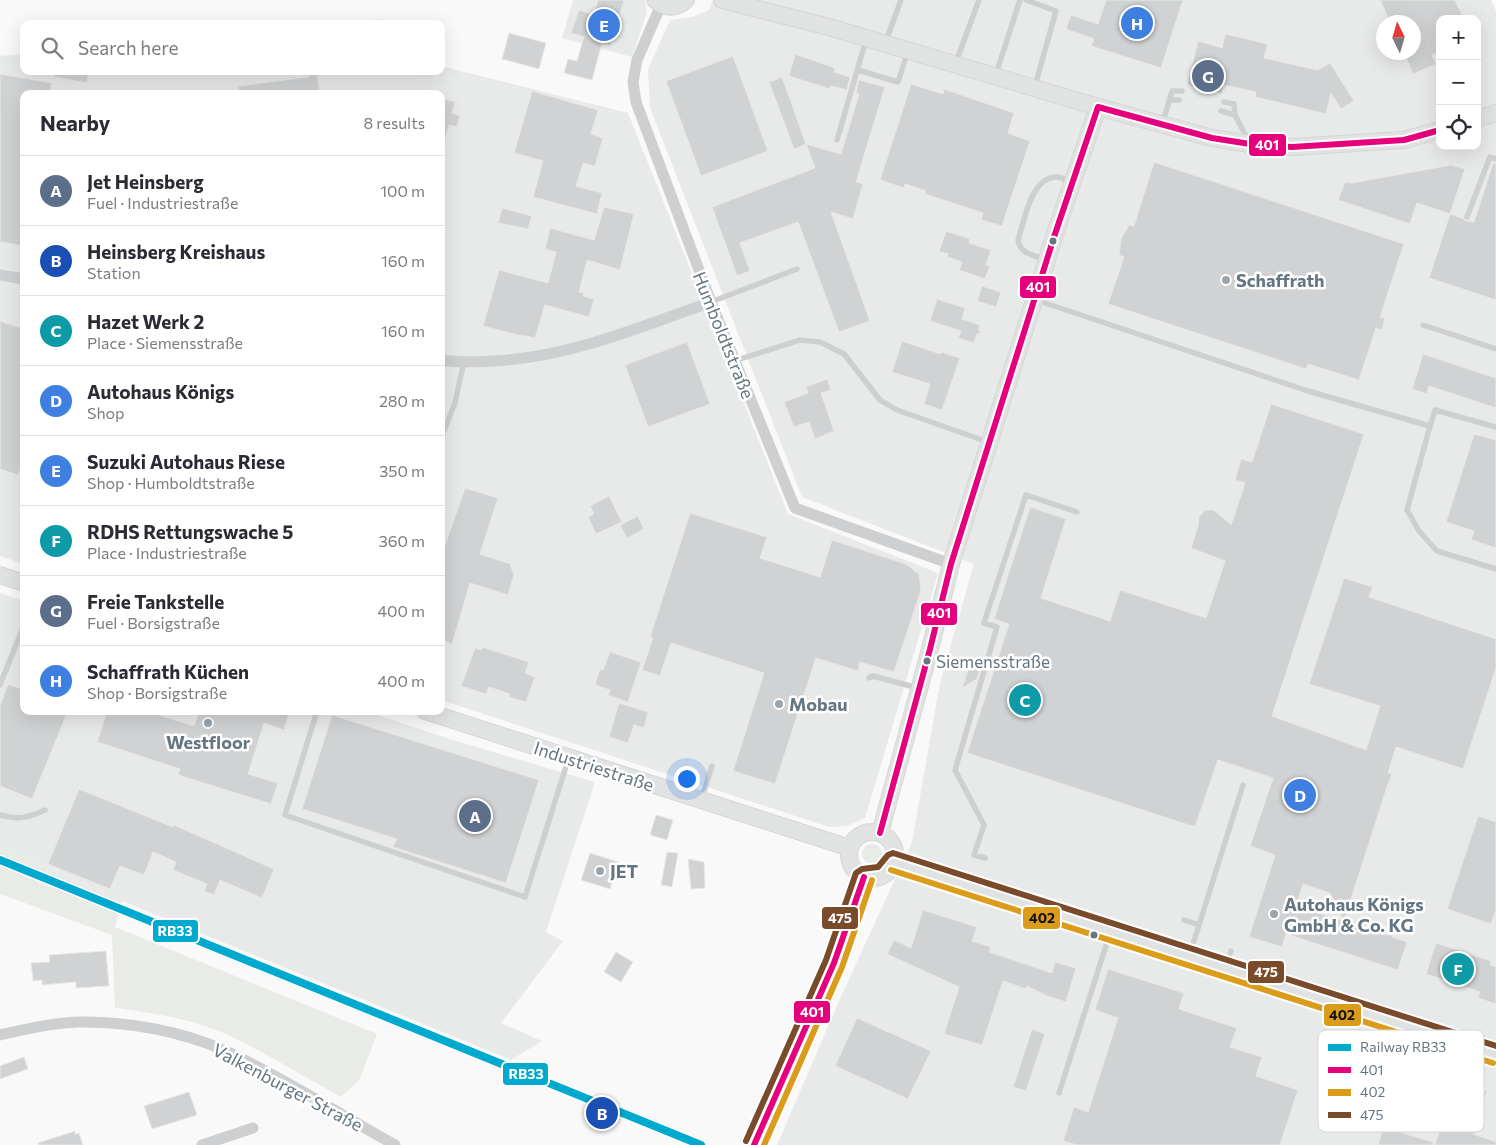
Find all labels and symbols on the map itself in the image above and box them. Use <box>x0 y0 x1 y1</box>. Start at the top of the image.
pin: H <box>1121 4 1153 42</box>
pin: E <box>588 6 620 44</box>
north arrow <box>1376 15 1421 60</box>
pin: G <box>1192 57 1224 95</box>
line badge: 401 <box>1248 133 1287 157</box>
text: 401 <box>1255 136 1279 153</box>
unlabelled marker <box>1048 236 1058 246</box>
street label: Humboldtstraße <box>688 268 760 402</box>
place label: Schaffrath <box>1236 269 1324 291</box>
marker: Schaffrath <box>1220 274 1232 286</box>
line badge: 401 <box>1019 275 1057 299</box>
text: 401 <box>1026 278 1050 295</box>
line badge: 401 <box>920 602 958 626</box>
text: 401 <box>927 604 951 621</box>
place label: Siemensstraße <box>936 651 1050 672</box>
marker: Siemensstraße <box>922 656 932 666</box>
pin: C <box>1009 681 1041 719</box>
place label: Mobau <box>789 693 847 715</box>
marker: Mobau <box>773 698 785 710</box>
marker: Westfloor <box>202 717 214 729</box>
place label: Westfloor <box>166 731 251 753</box>
street label: Industriestraße <box>531 736 657 796</box>
your location <box>674 766 700 792</box>
pin: D <box>1284 776 1316 814</box>
pin: A <box>459 797 491 835</box>
place label: JET <box>610 860 638 882</box>
marker: JET <box>594 865 606 877</box>
place label: Autohaus Königs GmbH & Co. KG <box>1284 893 1424 936</box>
line badge: 475 <box>821 906 859 930</box>
line badge: 402 <box>1022 906 1061 930</box>
marker: Autohaus Königs GmbH & Co. KG <box>1268 908 1280 920</box>
text: 475 <box>828 909 852 926</box>
text: 402 <box>1029 909 1055 926</box>
line badge: RB33 <box>152 919 199 943</box>
text: RB33 <box>157 922 193 939</box>
unlabelled marker <box>1089 930 1099 940</box>
pin: F <box>1442 950 1474 988</box>
line badge: 475 <box>1247 960 1285 984</box>
text: 475 <box>1254 963 1278 980</box>
line badge: 401 <box>793 1000 831 1024</box>
text: 401 <box>800 1003 824 1020</box>
line badge: 402 <box>1323 1003 1362 1027</box>
text: 402 <box>1329 1006 1355 1023</box>
legend <box>1318 1030 1484 1132</box>
street label: Valkenburger Straße <box>209 1038 367 1136</box>
text: Railway RB33 <box>1360 1038 1446 1055</box>
text: 401 <box>1360 1061 1384 1078</box>
line badge: RB33 <box>502 1062 549 1086</box>
text: RB33 <box>508 1065 544 1082</box>
text: 402 <box>1360 1083 1385 1100</box>
pin: B <box>586 1094 618 1132</box>
text: 475 <box>1360 1106 1384 1123</box>

